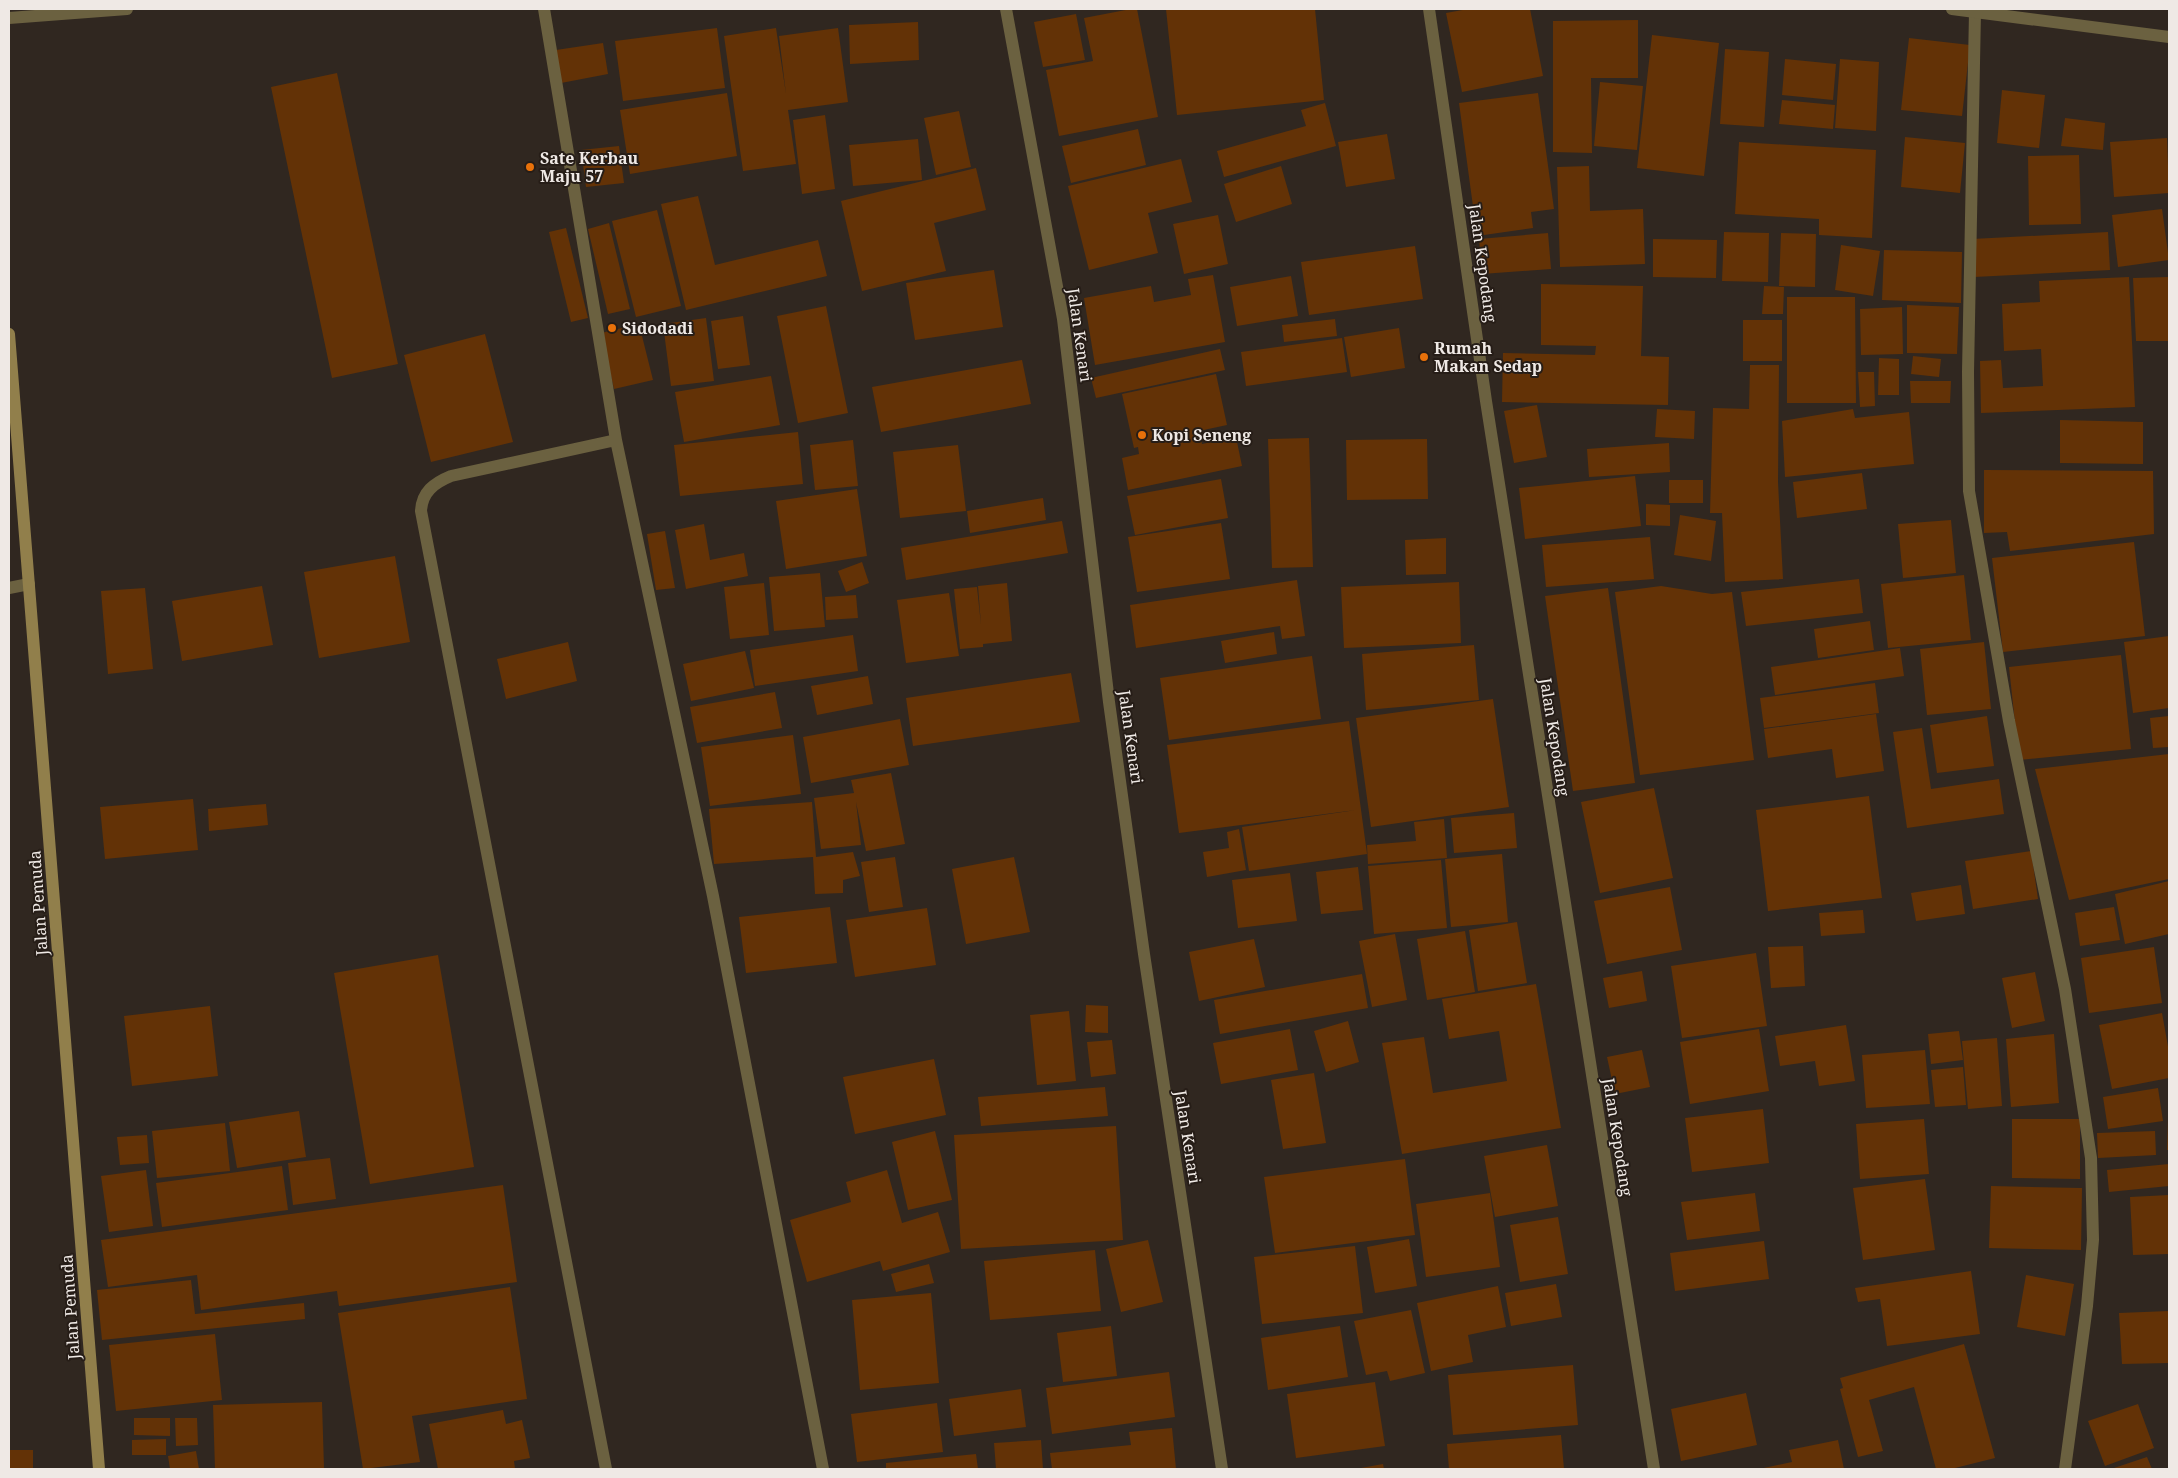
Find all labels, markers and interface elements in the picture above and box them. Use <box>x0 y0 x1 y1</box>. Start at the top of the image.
place label: Sate Kerbau Maju 57 <box>540 147 639 187</box>
marker: Sate Kerbau Maju 57 <box>524 161 536 173</box>
street label: Jalan Kepodang <box>1464 201 1502 324</box>
street label: Jalan Kenari <box>1062 286 1097 383</box>
place label: Sidodadi <box>622 317 693 339</box>
marker: Sidodadi <box>606 322 618 334</box>
place label: Rumah Makan Sedap <box>1434 337 1542 377</box>
marker: Rumah Makan Sedap <box>1418 351 1430 363</box>
place label: Kopi Seneng <box>1152 424 1251 446</box>
marker: Kopi Seneng <box>1136 429 1148 441</box>
street label: Jalan Kepodang <box>1535 675 1575 798</box>
street label: Jalan Kenari <box>1113 688 1148 785</box>
street label: Jalan Pemuda <box>23 850 53 957</box>
street label: Jalan Kepodang <box>1598 1075 1638 1198</box>
street label: Jalan Kenari <box>1170 1088 1206 1185</box>
street label: Jalan Pemuda <box>55 1254 85 1361</box>

